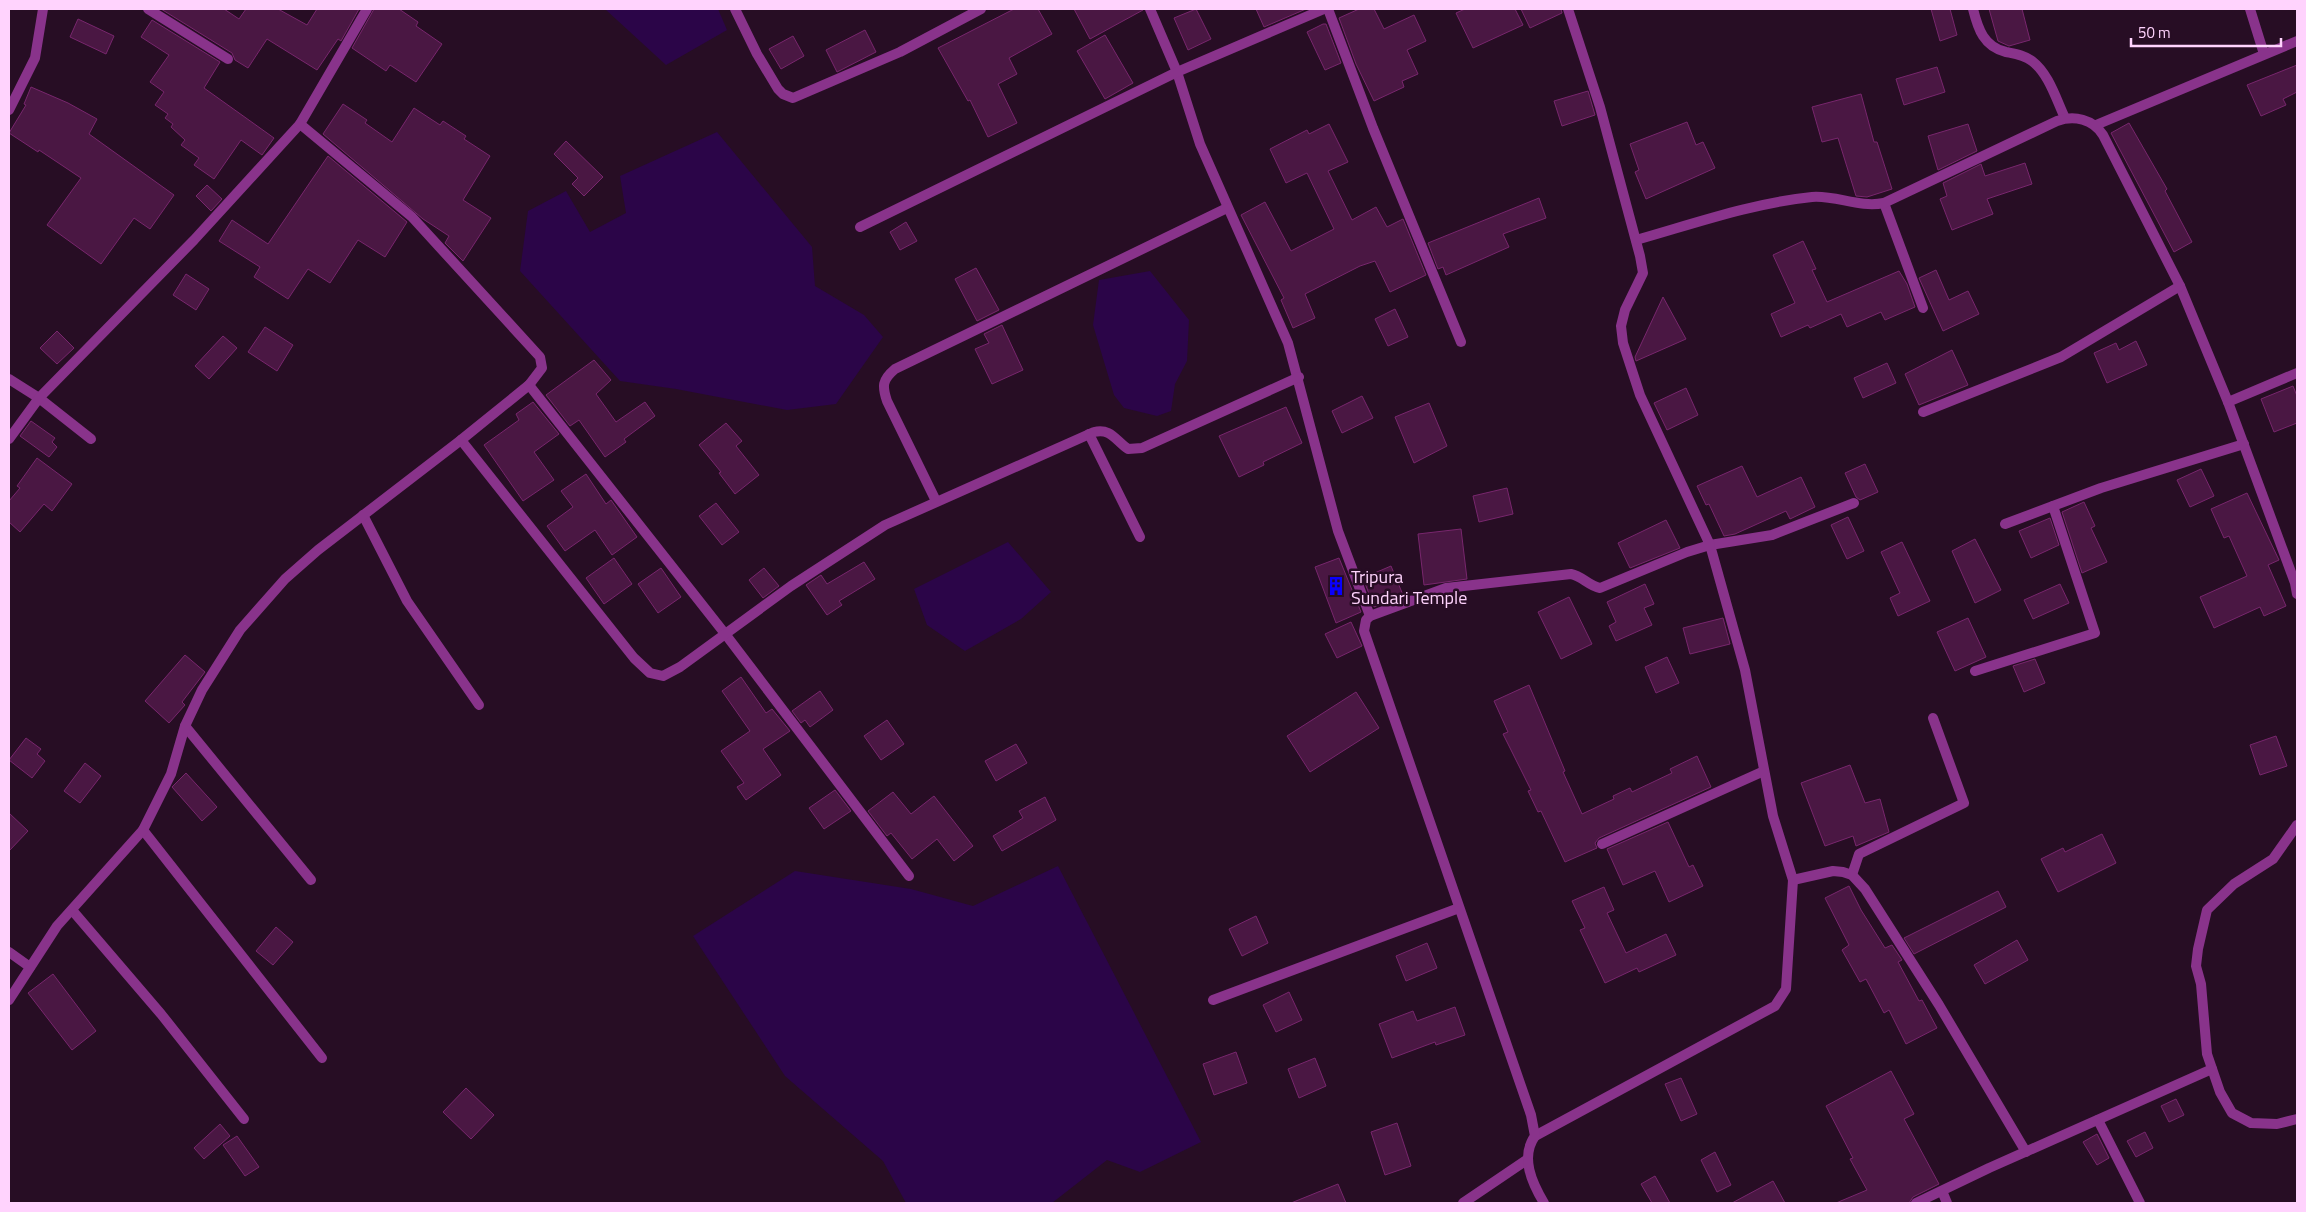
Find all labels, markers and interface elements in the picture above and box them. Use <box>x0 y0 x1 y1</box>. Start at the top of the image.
scale bar <box>2131 15 2281 47</box>
text: 50 m <box>2138 21 2171 44</box>
place label: Tripura Sundari Temple <box>1351 563 1467 611</box>
building icon: Tripura Sundari Temple <box>1325 575 1347 597</box>

